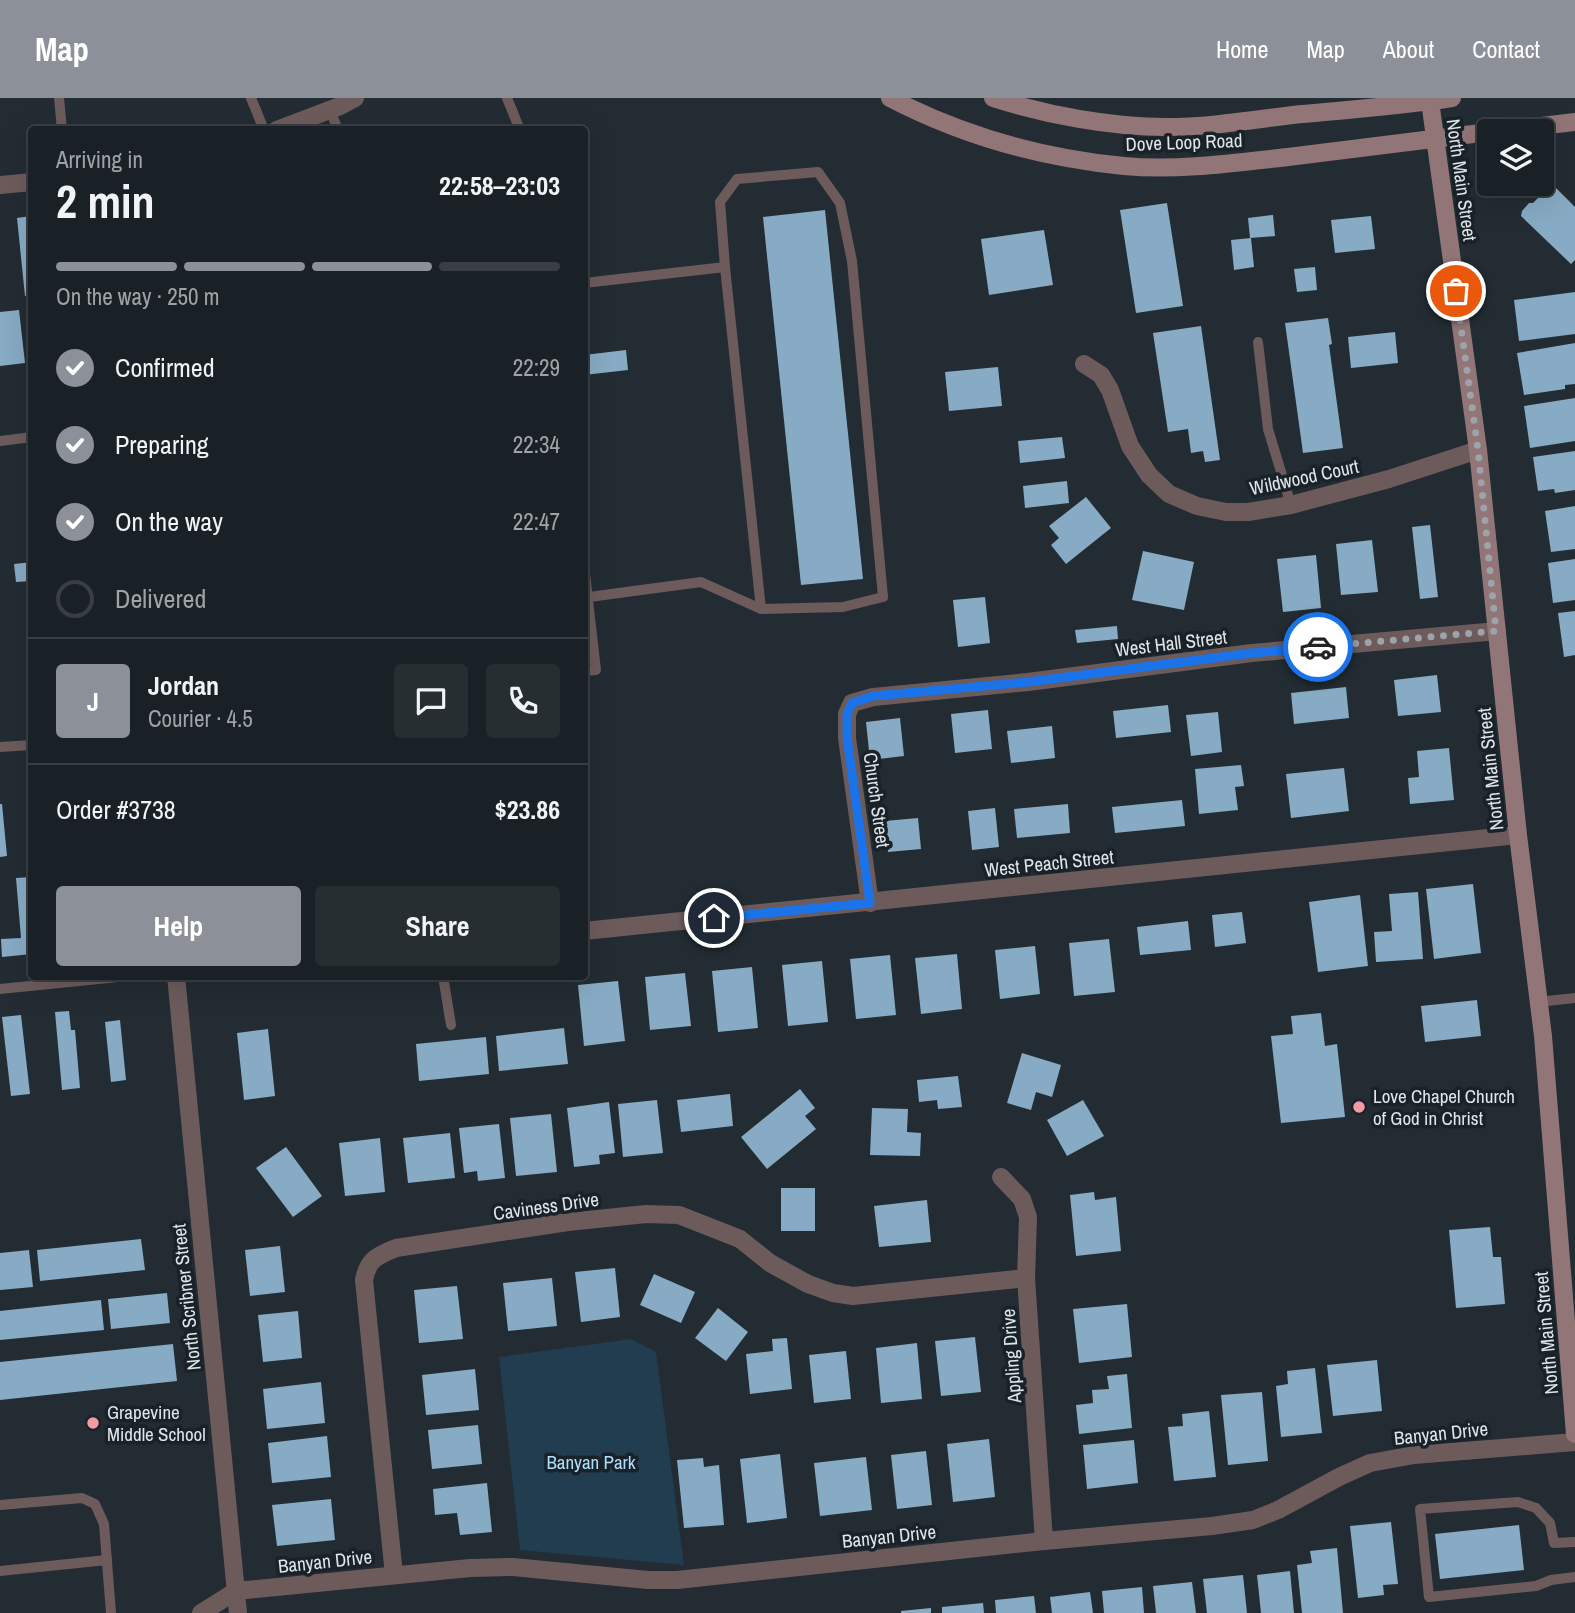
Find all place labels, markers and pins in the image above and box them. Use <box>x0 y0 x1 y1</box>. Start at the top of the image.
pin <box>1426 261 1486 321</box>
pin <box>684 888 744 948</box>
place label: Love Chapel Church of God in Christ <box>1373 1083 1515 1131</box>
marker: Love Chapel Church of God in Christ <box>1351 1099 1367 1115</box>
place label: Grapevine Middle School <box>107 1399 206 1447</box>
marker: Grapevine Middle School <box>85 1415 101 1431</box>

